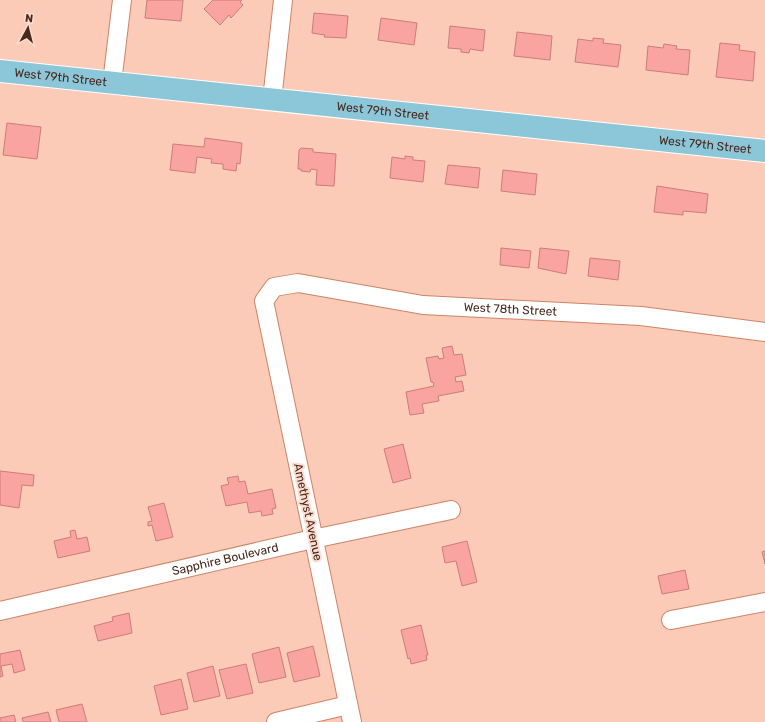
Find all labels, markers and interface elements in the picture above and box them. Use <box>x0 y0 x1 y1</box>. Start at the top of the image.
north arrow <box>8 8 48 48</box>
text: N <box>24 12 34 26</box>
street label: West 79th Street <box>14 66 108 89</box>
street label: West 79th Street <box>336 99 430 123</box>
street label: West 79th Street <box>658 133 752 157</box>
street label: West 78th Street <box>463 300 558 319</box>
street label: Amethyst Avenue <box>291 462 325 562</box>
street label: Sapphire Boulevard <box>170 540 280 578</box>

